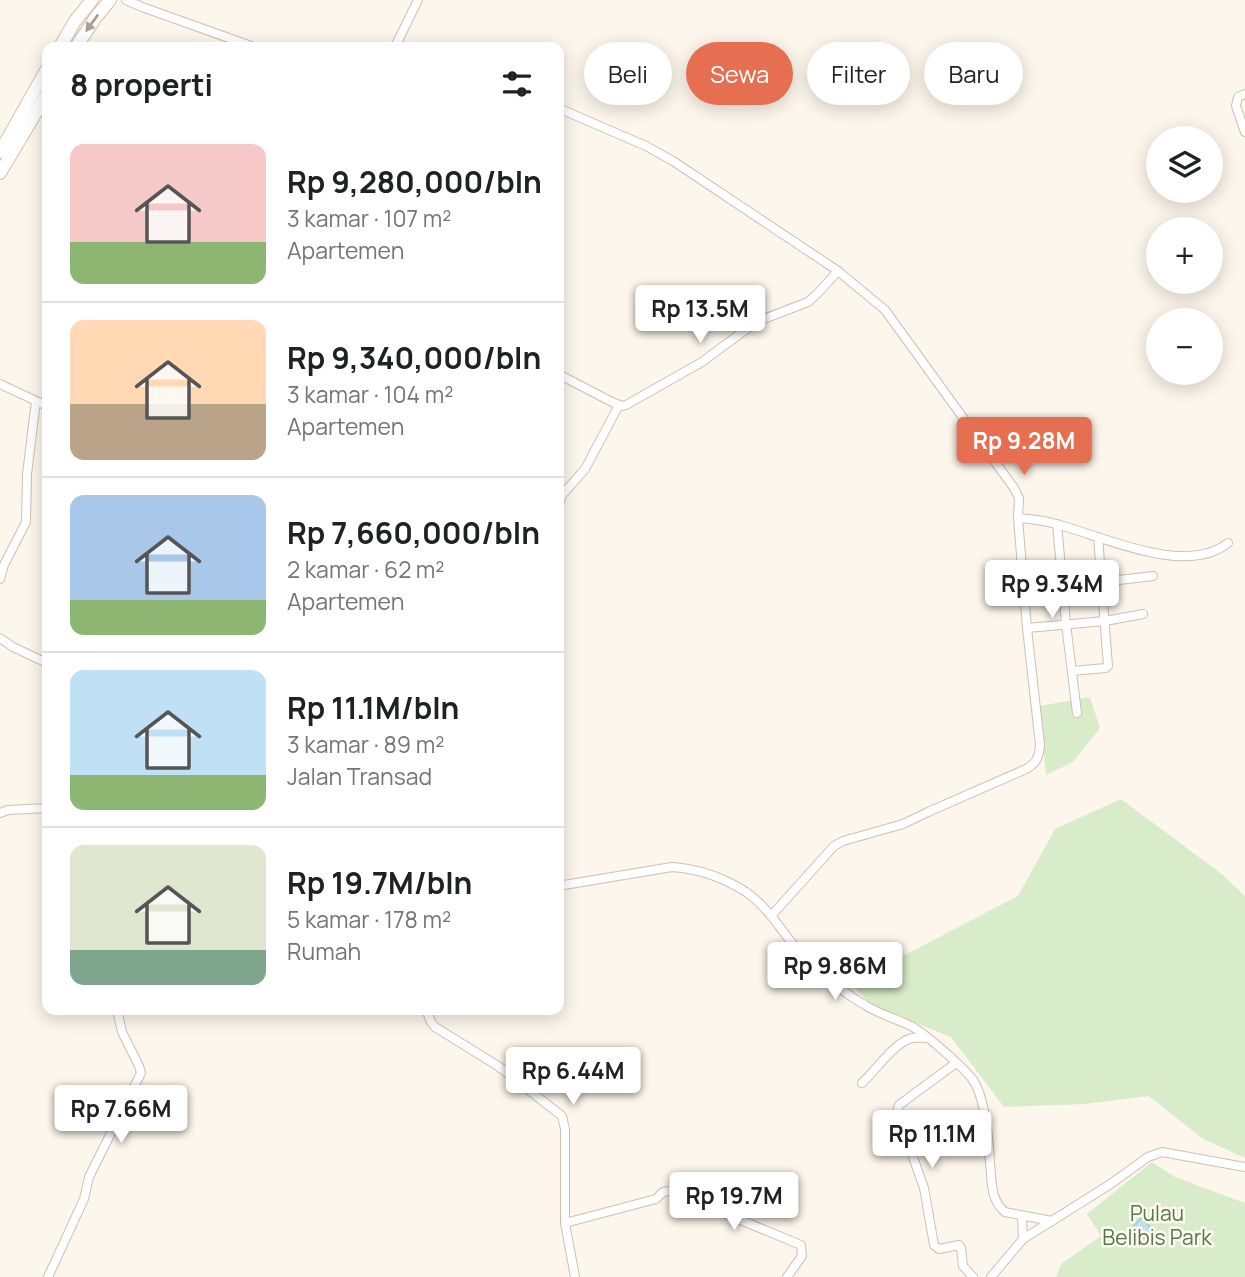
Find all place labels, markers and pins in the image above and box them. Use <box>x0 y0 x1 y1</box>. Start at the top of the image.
pin: Rp 13.5M <box>628 286 772 345</box>
pin: Rp 9.28M <box>952 418 1096 477</box>
pin: Rp 9.34M <box>980 560 1124 620</box>
pin: Rp 9.86M <box>763 942 907 1002</box>
pin: Rp 6.44M <box>501 1048 645 1107</box>
pin: Rp 7.66M <box>49 1086 193 1145</box>
pin: Rp 11.1M <box>860 1110 1004 1170</box>
pin: Rp 19.7M <box>662 1172 806 1232</box>

